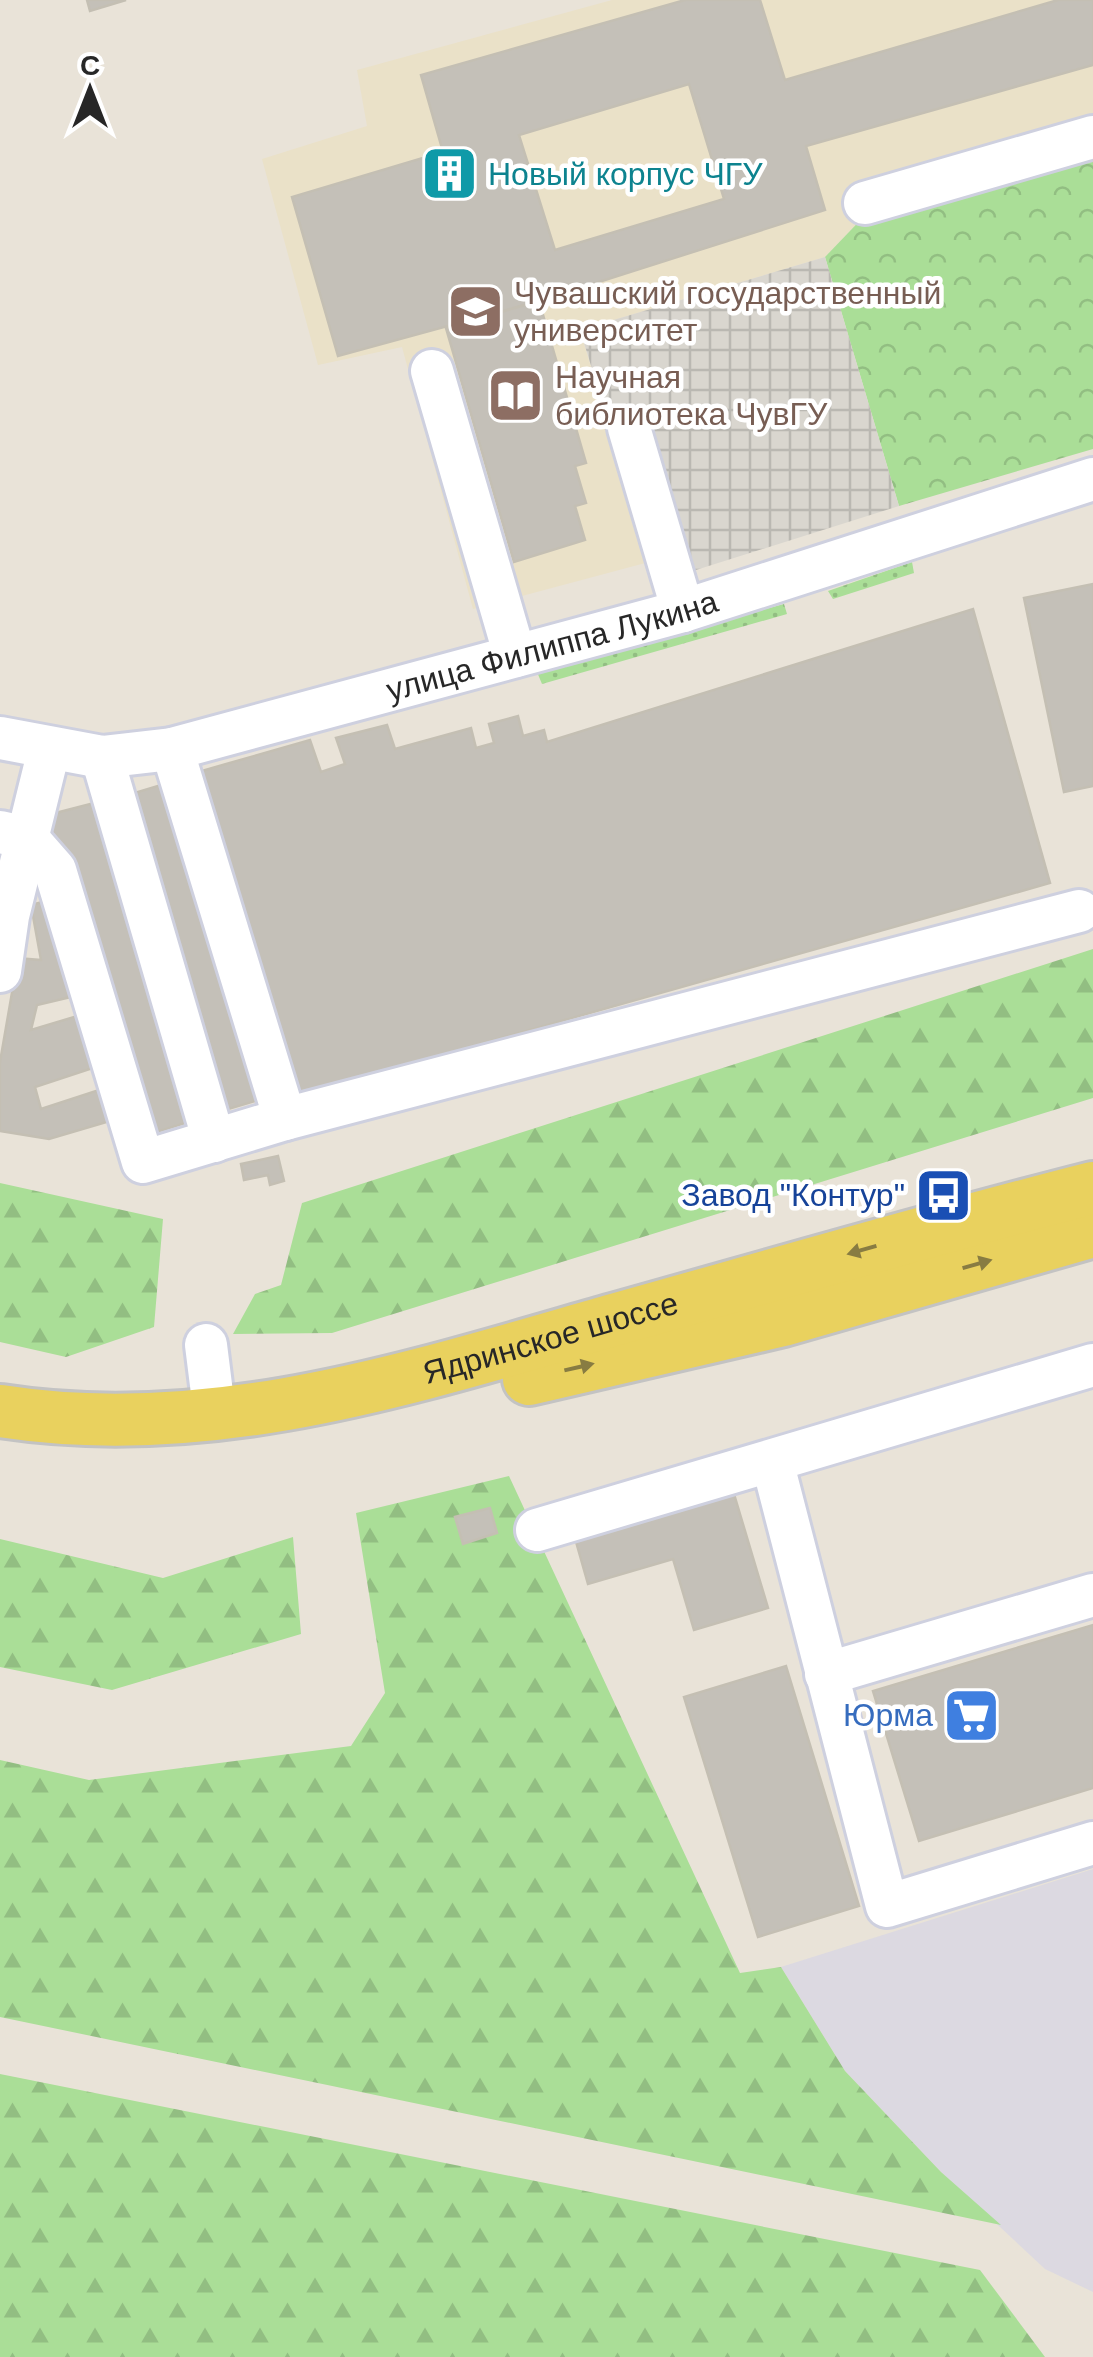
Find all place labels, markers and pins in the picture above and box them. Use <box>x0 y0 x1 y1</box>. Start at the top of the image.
building icon: Новый корпус ЧГУ <box>419 144 479 204</box>
place label: Новый корпус ЧГУ <box>488 156 763 192</box>
place label: Чувашский государственный университет <box>514 275 941 348</box>
school or university icon: Чувашский государственный университет <box>445 281 505 341</box>
place label: Научная библиотека ЧувГУ <box>555 359 828 432</box>
library icon: Научная библиотека ЧувГУ <box>486 365 546 425</box>
bus stop icon: Завод "Контур" <box>914 1165 974 1225</box>
place label: Завод "Контур" <box>681 1177 905 1213</box>
supermarket icon: Юрма <box>942 1685 1002 1745</box>
place label: Юрма <box>843 1697 933 1733</box>

